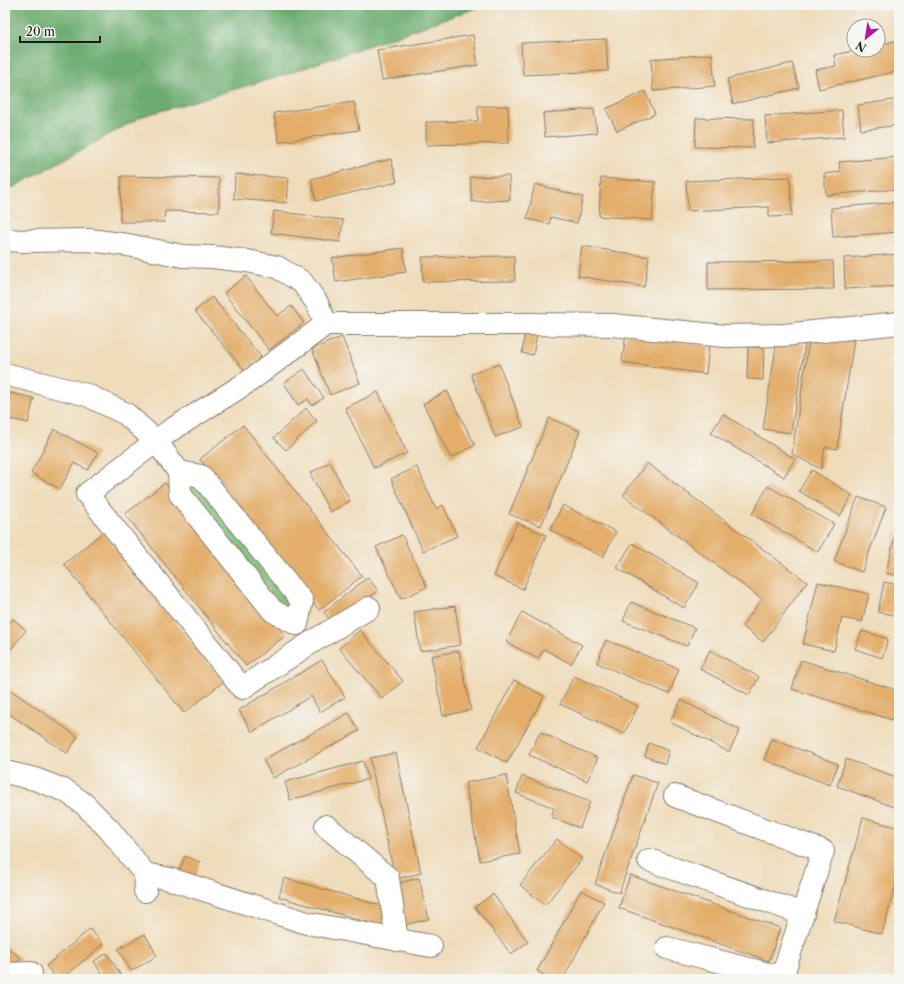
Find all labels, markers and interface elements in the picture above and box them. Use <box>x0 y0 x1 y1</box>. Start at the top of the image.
scale bar <box>20 18 100 44</box>
north arrow <box>846 18 886 58</box>
text: 20 m <box>26 24 55 39</box>
text: N <box>853 38 869 55</box>

